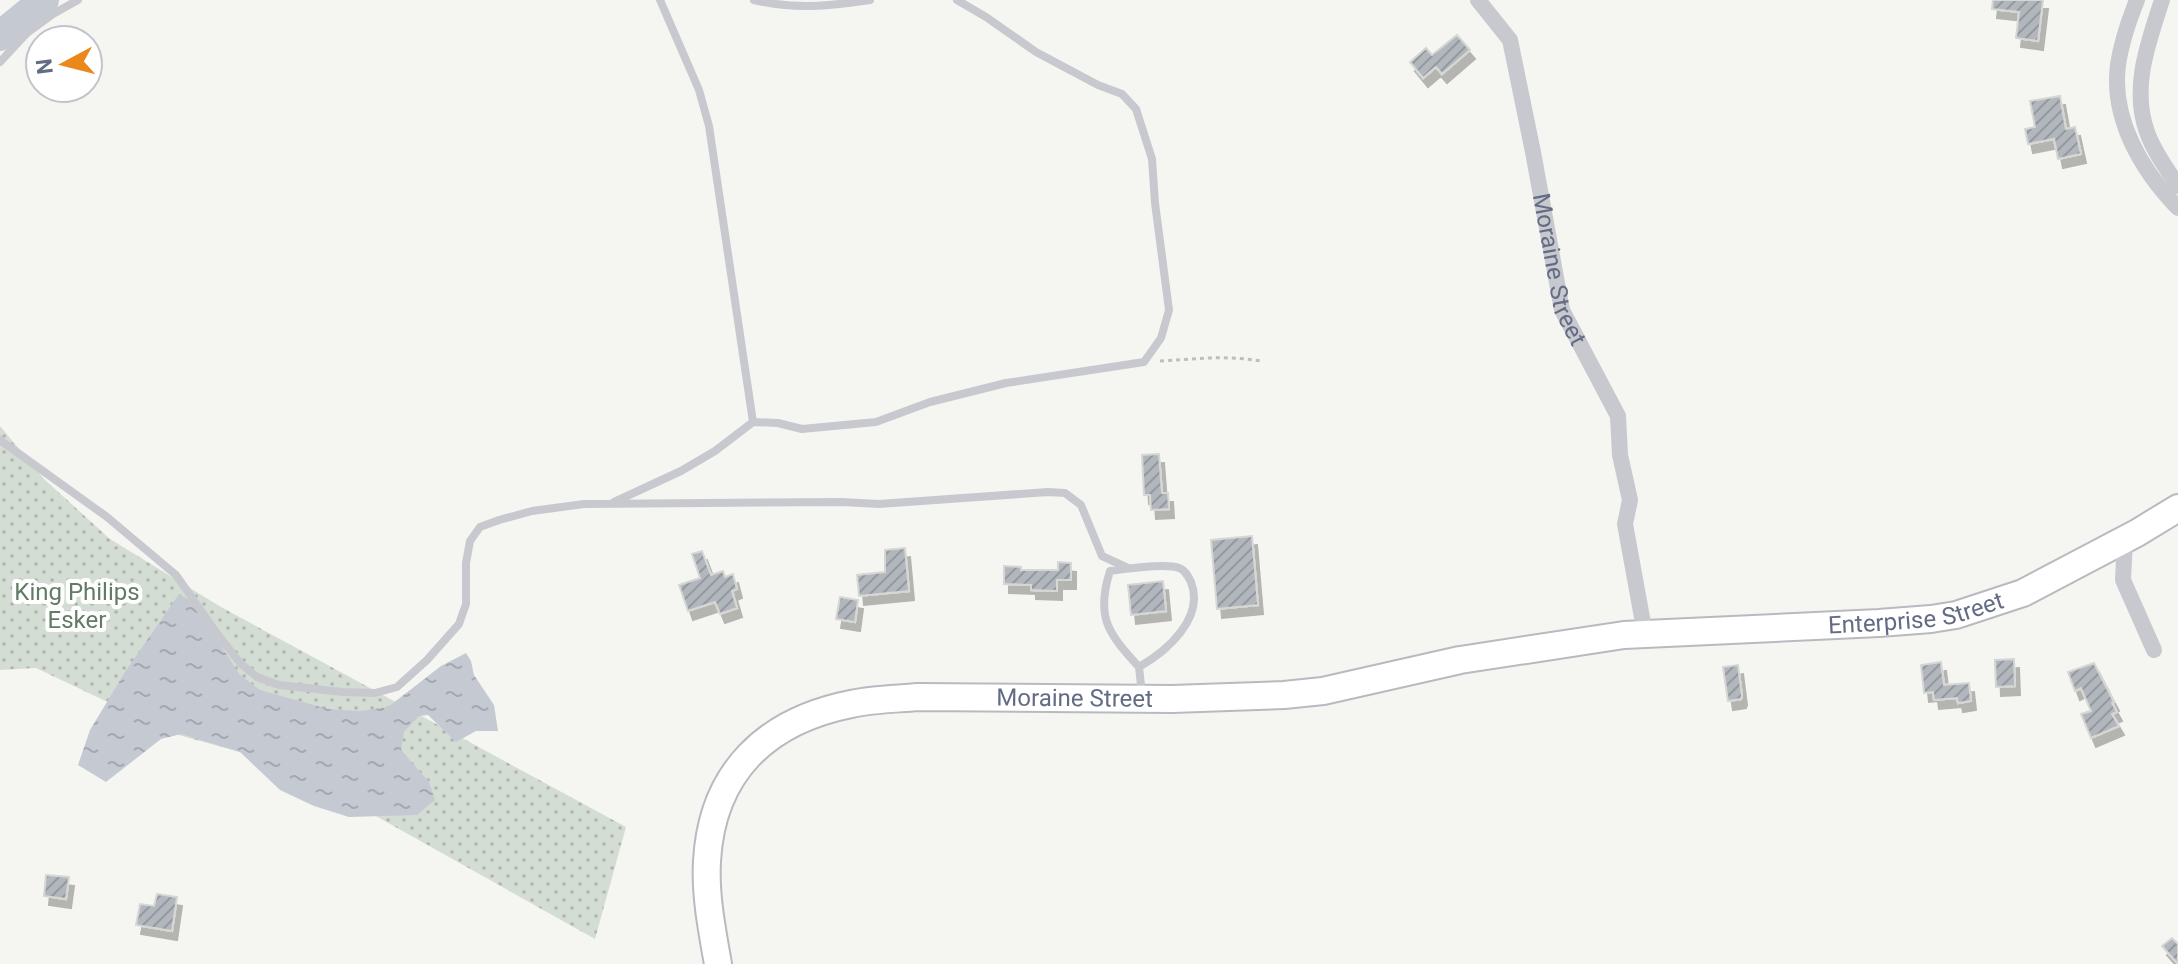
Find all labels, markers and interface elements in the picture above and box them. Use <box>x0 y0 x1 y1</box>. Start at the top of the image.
north arrow <box>24 24 104 104</box>
text: N <box>31 57 58 76</box>
street label: Moraine Street <box>1527 191 1592 350</box>
park label: King Philips Esker <box>14 578 140 634</box>
street label: Enterprise Street <box>1827 586 2007 639</box>
street label: Moraine Street <box>996 684 1153 713</box>

